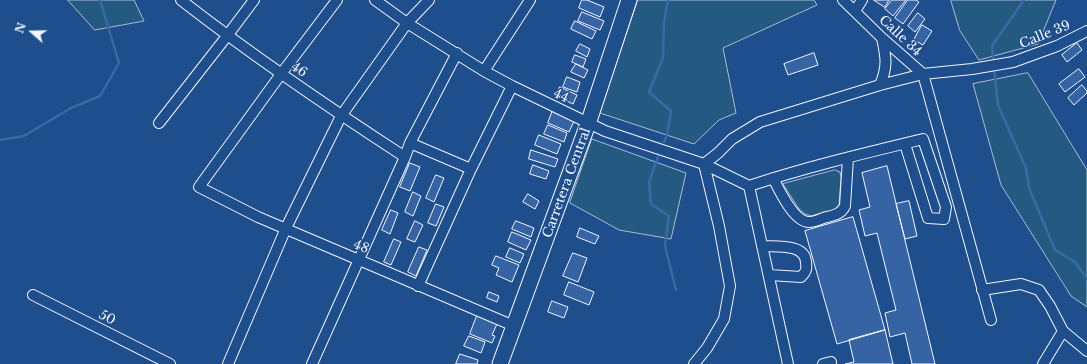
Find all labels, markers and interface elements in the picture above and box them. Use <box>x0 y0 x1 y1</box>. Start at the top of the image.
north arrow <box>12 12 52 52</box>
street label: Calle 34 <box>875 12 925 60</box>
street label: Calle 39 <box>1017 18 1073 52</box>
text: N <box>12 21 29 35</box>
street label: 46 <box>288 59 310 81</box>
street label: 44 <box>551 86 571 106</box>
street label: Carretera Central <box>540 126 594 240</box>
street label: 48 <box>351 237 371 257</box>
street label: 50 <box>96 307 118 329</box>

